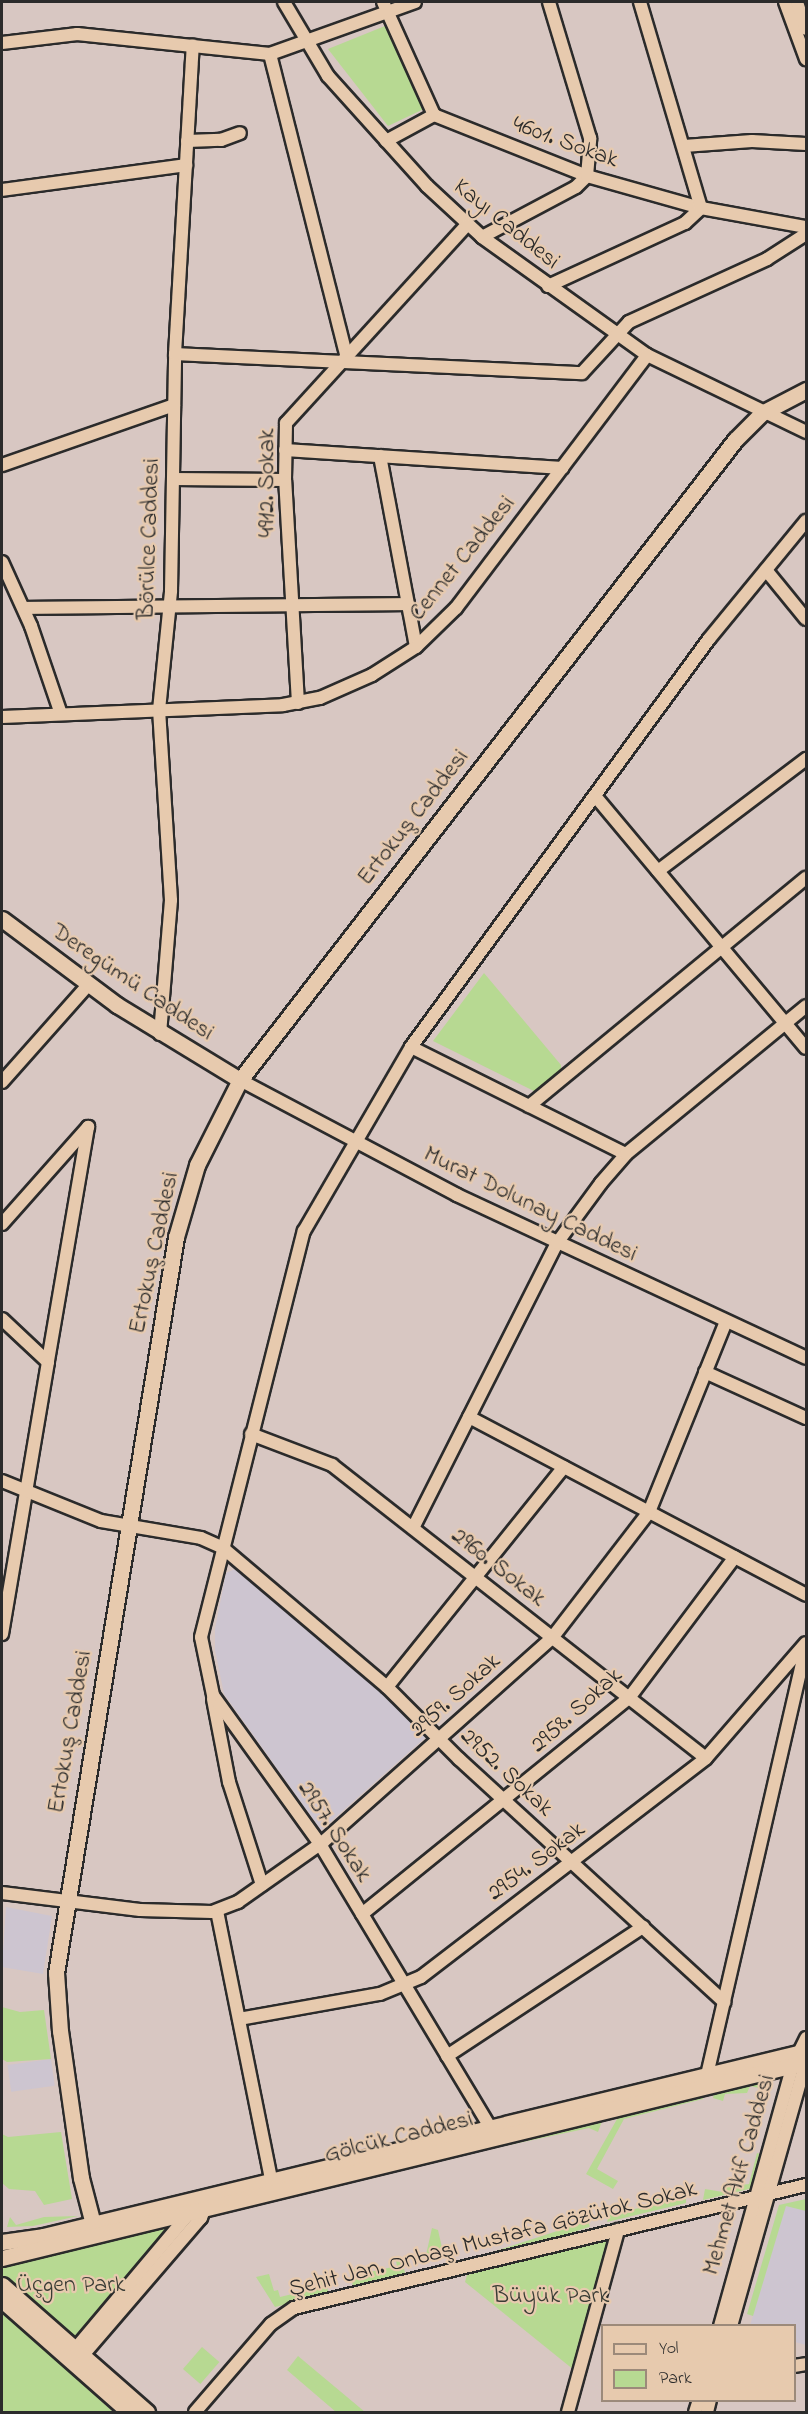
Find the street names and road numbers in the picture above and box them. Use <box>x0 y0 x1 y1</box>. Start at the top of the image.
street label: 4601. Sokak <box>508 111 622 175</box>
street label: Kayı Caddesi <box>447 173 565 277</box>
street label: 4912. Sokak <box>254 429 282 537</box>
street label: Börülce Caddesi <box>133 458 167 620</box>
street label: Cennet Caddesi <box>404 491 522 627</box>
street label: Ertokuş Caddesi <box>352 744 476 892</box>
street label: Deregümü Caddesi <box>45 918 219 1048</box>
street label: Murat Dolunay Caddesi <box>418 1141 642 1269</box>
street label: Ertokuş Caddesi <box>124 1170 186 1336</box>
street label: 2960. Sokak <box>445 1522 551 1614</box>
street label: Ertokuş Caddesi <box>43 1648 99 1816</box>
street label: 2959. Sokak <box>405 1648 507 1744</box>
street label: 2958. Sokak <box>525 1662 629 1760</box>
street label: 2952. Sokak <box>453 1723 559 1823</box>
street label: 2957. Sokak <box>291 1776 377 1888</box>
street label: 2954. Sokak <box>482 1816 592 1908</box>
street label: Mehmet Akif Caddesi <box>698 2071 782 2279</box>
street label: Gölcük Caddesi <box>322 2106 476 2170</box>
street label: Şehit Jan. Onbaşı Mustafa Gözütok Sokak <box>286 2175 700 2305</box>

